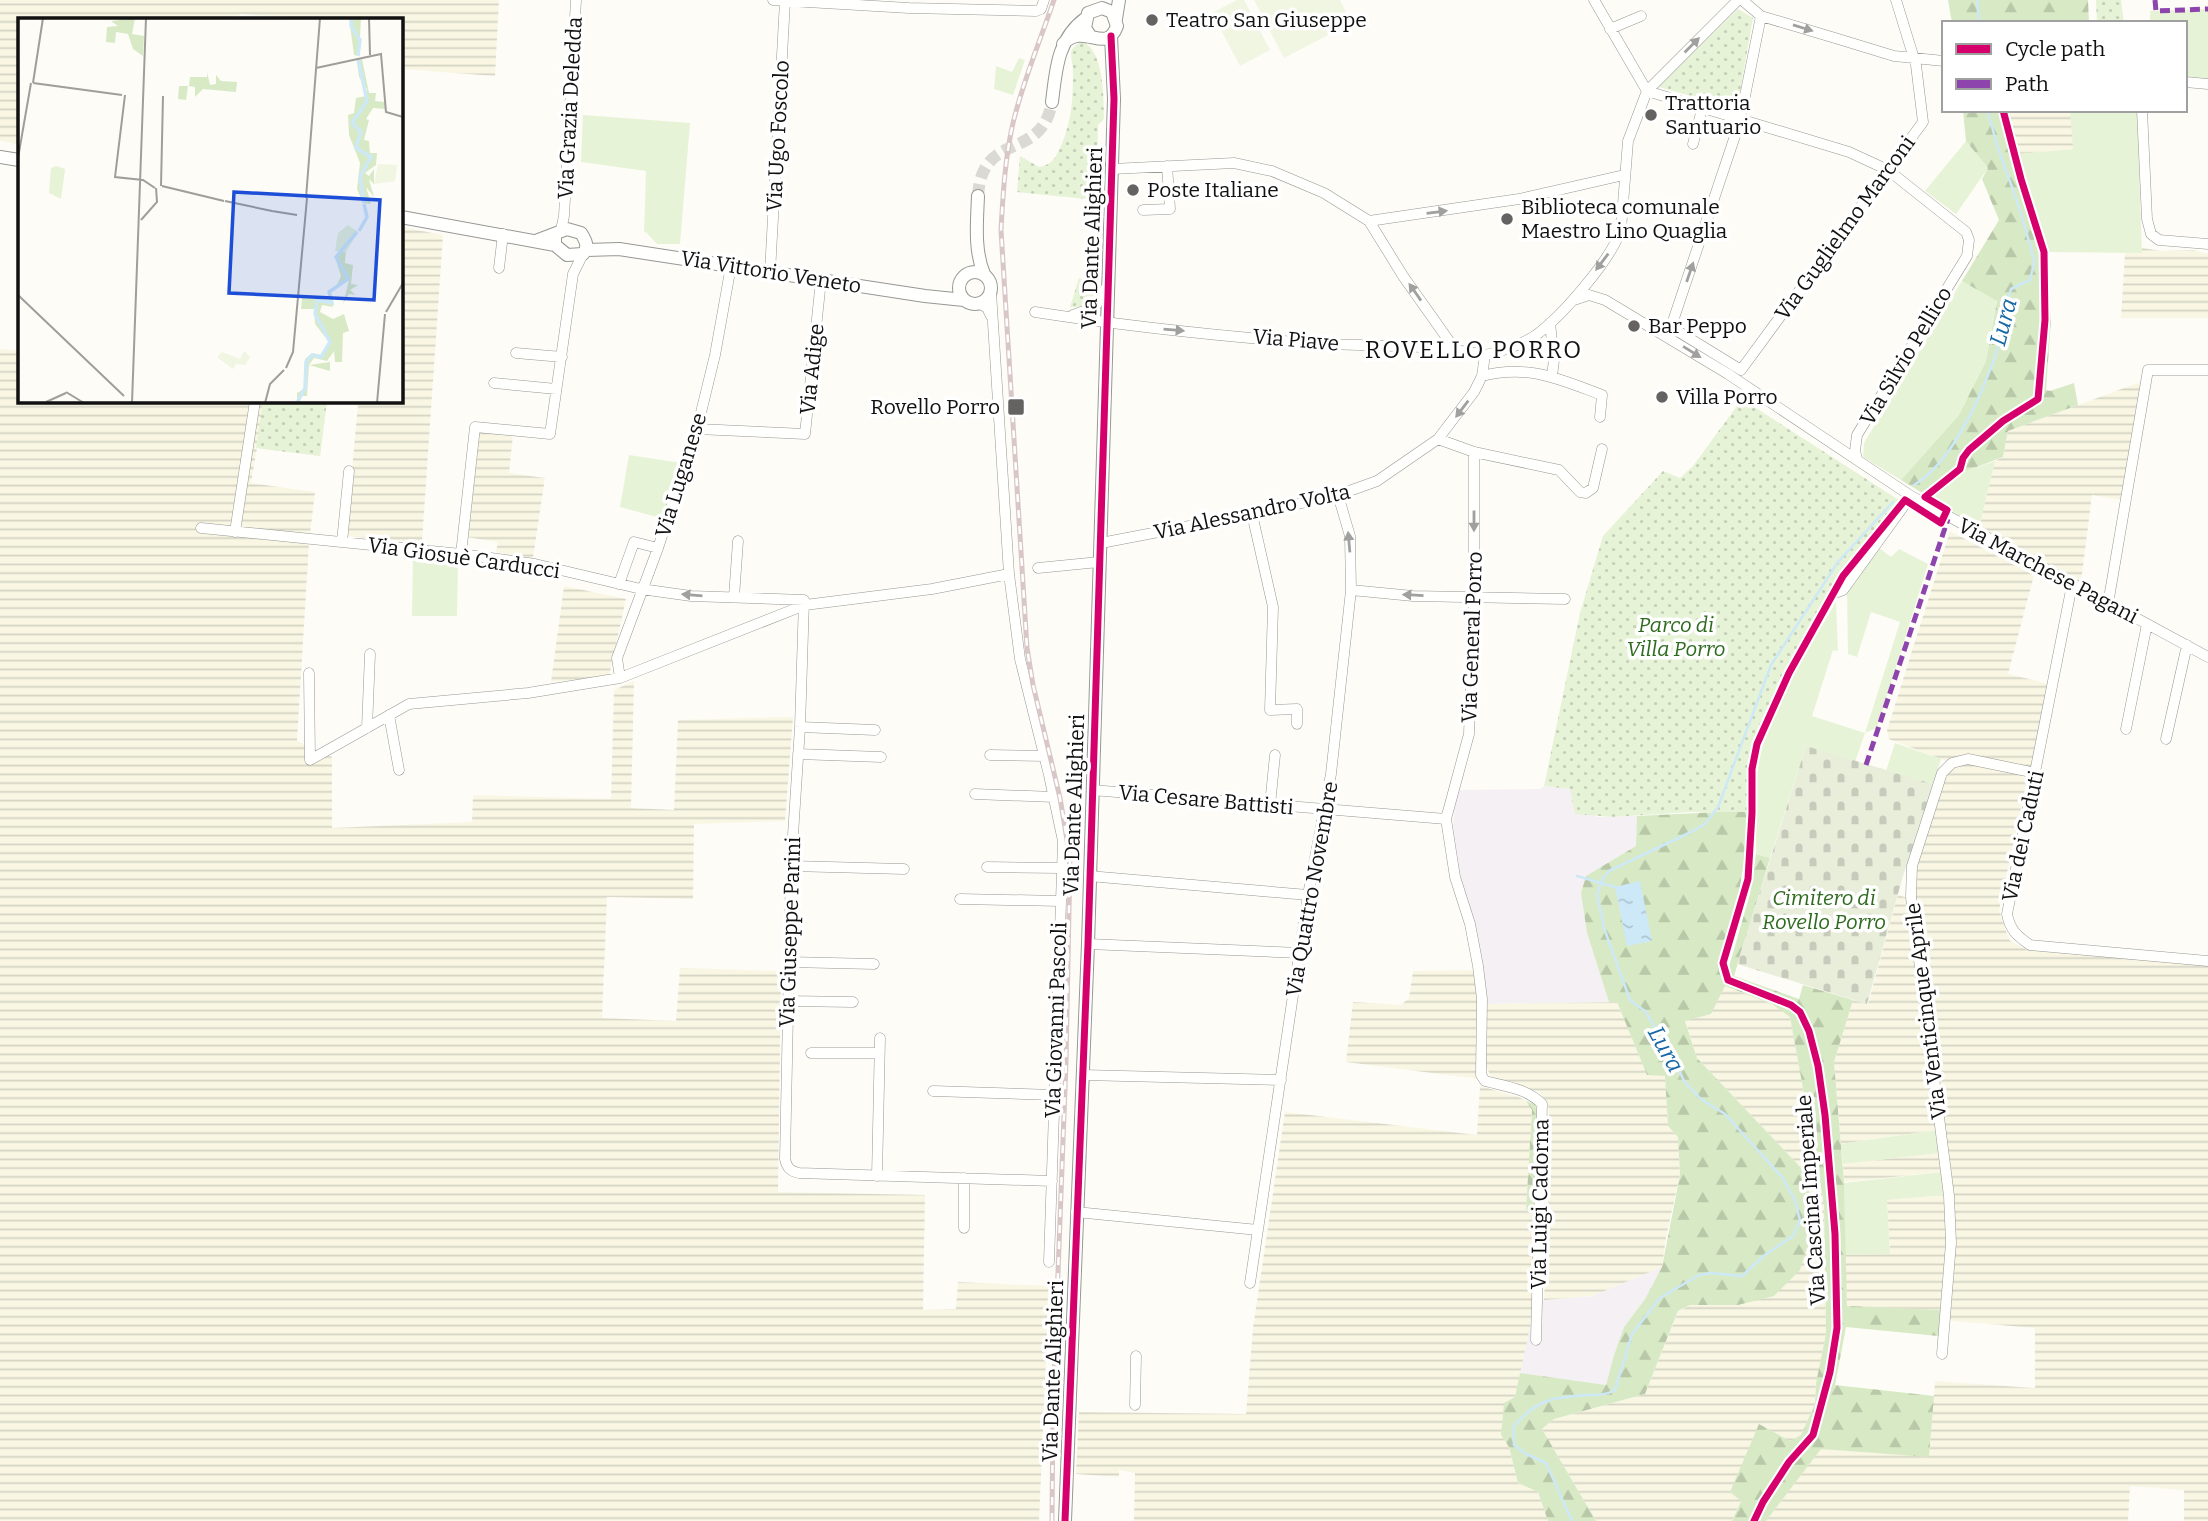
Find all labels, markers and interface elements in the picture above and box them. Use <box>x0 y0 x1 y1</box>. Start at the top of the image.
place label: Teatro San Giuseppe <box>1166 7 1367 33</box>
marker: Teatro San Giuseppe <box>1144 12 1160 28</box>
street label: Via Grazia Deledda <box>552 16 588 200</box>
inset map <box>18 18 402 402</box>
legend <box>1942 21 2187 112</box>
one-way arrow <box>1793 24 1814 34</box>
text: Cycle path <box>2005 36 2105 62</box>
one-way arrow <box>1683 38 1700 54</box>
street label: Via Ugo Foscolo <box>761 60 795 212</box>
text: Path <box>2005 71 2049 97</box>
place label: Trattoria Santuario <box>1665 90 1761 140</box>
marker: Trattoria Santuario <box>1643 107 1659 123</box>
street label: Via Guglielmo Marconi <box>1769 131 1921 325</box>
street label: Via Dante Alighieri <box>1076 147 1108 329</box>
place label: Poste Italiane <box>1147 177 1279 203</box>
marker: Poste Italiane <box>1125 182 1141 198</box>
place label: Biblioteca comunale Maestro Lino Quaglia <box>1521 194 1728 244</box>
one-way arrow <box>1426 206 1448 217</box>
marker: Biblioteca comunale Maestro Lino Quaglia <box>1499 211 1515 227</box>
street label: Via Vittorio Veneto <box>679 245 863 299</box>
one-way arrow <box>1595 253 1609 271</box>
one-way arrow <box>1685 261 1696 282</box>
street label: Via Silvio Pellico <box>1854 282 1958 430</box>
one-way arrow <box>1408 283 1422 301</box>
water label: Lura <box>1983 295 2023 349</box>
place label: Bar Peppo <box>1648 313 1747 339</box>
marker: Bar Peppo <box>1626 318 1642 334</box>
street label: Via Adige <box>794 322 830 416</box>
street label: Via Piave <box>1252 323 1340 357</box>
one-way arrow <box>1163 325 1185 336</box>
district label: ROVELLO PORRO <box>1365 336 1583 364</box>
one-way arrow <box>1682 345 1701 358</box>
place label: Villa Porro <box>1676 384 1777 410</box>
marker: Villa Porro <box>1654 389 1670 405</box>
place label: Rovello Porro <box>870 394 1000 420</box>
marker: Rovello Porro <box>1006 397 1026 417</box>
one-way arrow <box>1454 399 1469 417</box>
street label: Via Luganese <box>650 410 712 540</box>
street label: Via Alessandro Volta <box>1152 478 1353 545</box>
one-way arrow <box>1468 510 1480 532</box>
street label: Via Marchese Pagani <box>1953 512 2143 630</box>
one-way arrow <box>1343 531 1354 553</box>
street label: Via Giosuè Carducci <box>366 532 562 584</box>
street label: Via General Porro <box>1456 551 1488 723</box>
one-way arrow <box>681 589 703 600</box>
one-way arrow <box>1401 590 1423 601</box>
park label: Parco di Villa Porro <box>1626 612 1726 662</box>
street label: Via Dante Alighieri <box>1058 714 1090 896</box>
street label: Via dei Caduti <box>1996 768 2050 904</box>
street label: Via Cesare Battisti <box>1117 779 1295 821</box>
street label: Via Quattro Novembre <box>1280 779 1344 999</box>
street label: Via Giuseppe Parini <box>774 836 806 1028</box>
park label: Cimitero di Rovello Porro <box>1762 885 1886 935</box>
street label: Via Venticinque Aprile <box>1900 901 1952 1121</box>
street label: Via Giovanni Pascoli <box>1040 922 1072 1118</box>
water label: Lura <box>1642 1021 1690 1077</box>
street label: Via Cascina Imperiale <box>1791 1094 1831 1306</box>
street label: Via Luigi Cadorna <box>1526 1118 1554 1290</box>
street label: Via Dante Alighieri <box>1037 1280 1069 1462</box>

